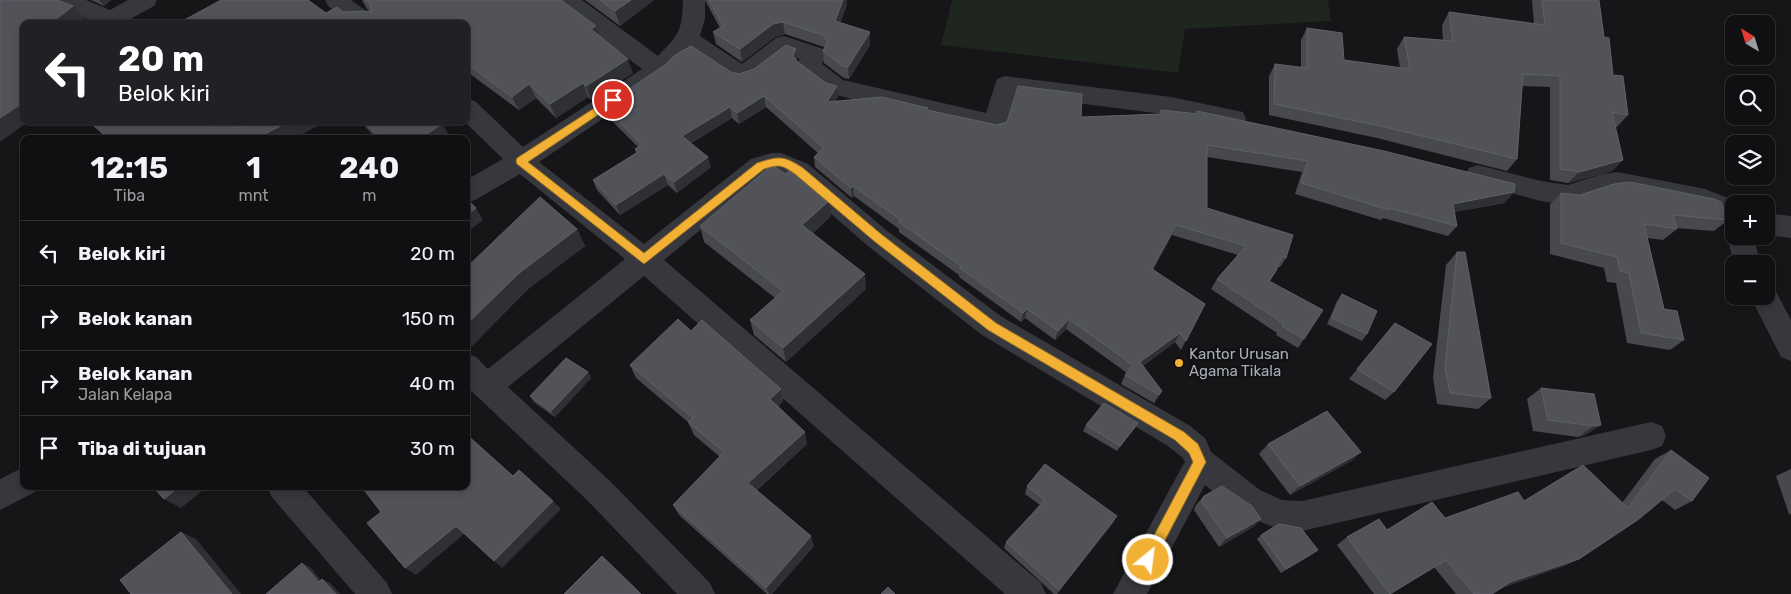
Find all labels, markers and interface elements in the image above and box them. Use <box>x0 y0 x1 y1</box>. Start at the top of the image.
north arrow <box>1725 15 1775 65</box>
map controls <box>1725 15 1775 305</box>
text: 20 m <box>118 38 204 80</box>
icon: left <box>35 40 100 105</box>
button: search <box>1725 75 1775 125</box>
pin <box>592 79 634 121</box>
text: Belok kiri <box>118 80 210 107</box>
icon: arrive <box>599 86 627 114</box>
button: layers <box>1725 135 1775 185</box>
text: 12:15 <box>91 150 168 186</box>
text: 1 <box>246 150 261 186</box>
text: 240 <box>339 150 399 186</box>
text: Tiba <box>114 186 145 205</box>
text: mnt <box>239 186 269 205</box>
text: m <box>362 186 376 205</box>
button: + <box>1725 195 1775 245</box>
icon: left <box>35 239 63 267</box>
text: Belok kiri <box>78 242 165 265</box>
text: 20 m <box>410 242 455 265</box>
button: − <box>1725 255 1775 305</box>
icon: right <box>35 304 63 332</box>
text: Belok kanan <box>78 307 193 330</box>
text: 150 m <box>402 307 455 330</box>
place label: Kantor Urusan Agama Tikala <box>1189 345 1289 380</box>
marker: Kantor Urusan Agama Tikala <box>1173 357 1185 369</box>
text: Belok kanan <box>78 362 193 385</box>
icon: right <box>35 369 63 397</box>
text: 40 m <box>410 372 455 395</box>
text: Jalan Kelapa <box>78 385 172 404</box>
icon: arrive <box>35 434 63 462</box>
text: Tiba di tujuan <box>78 437 206 460</box>
text: 30 m <box>410 437 455 460</box>
position arrow <box>1121 533 1173 585</box>

